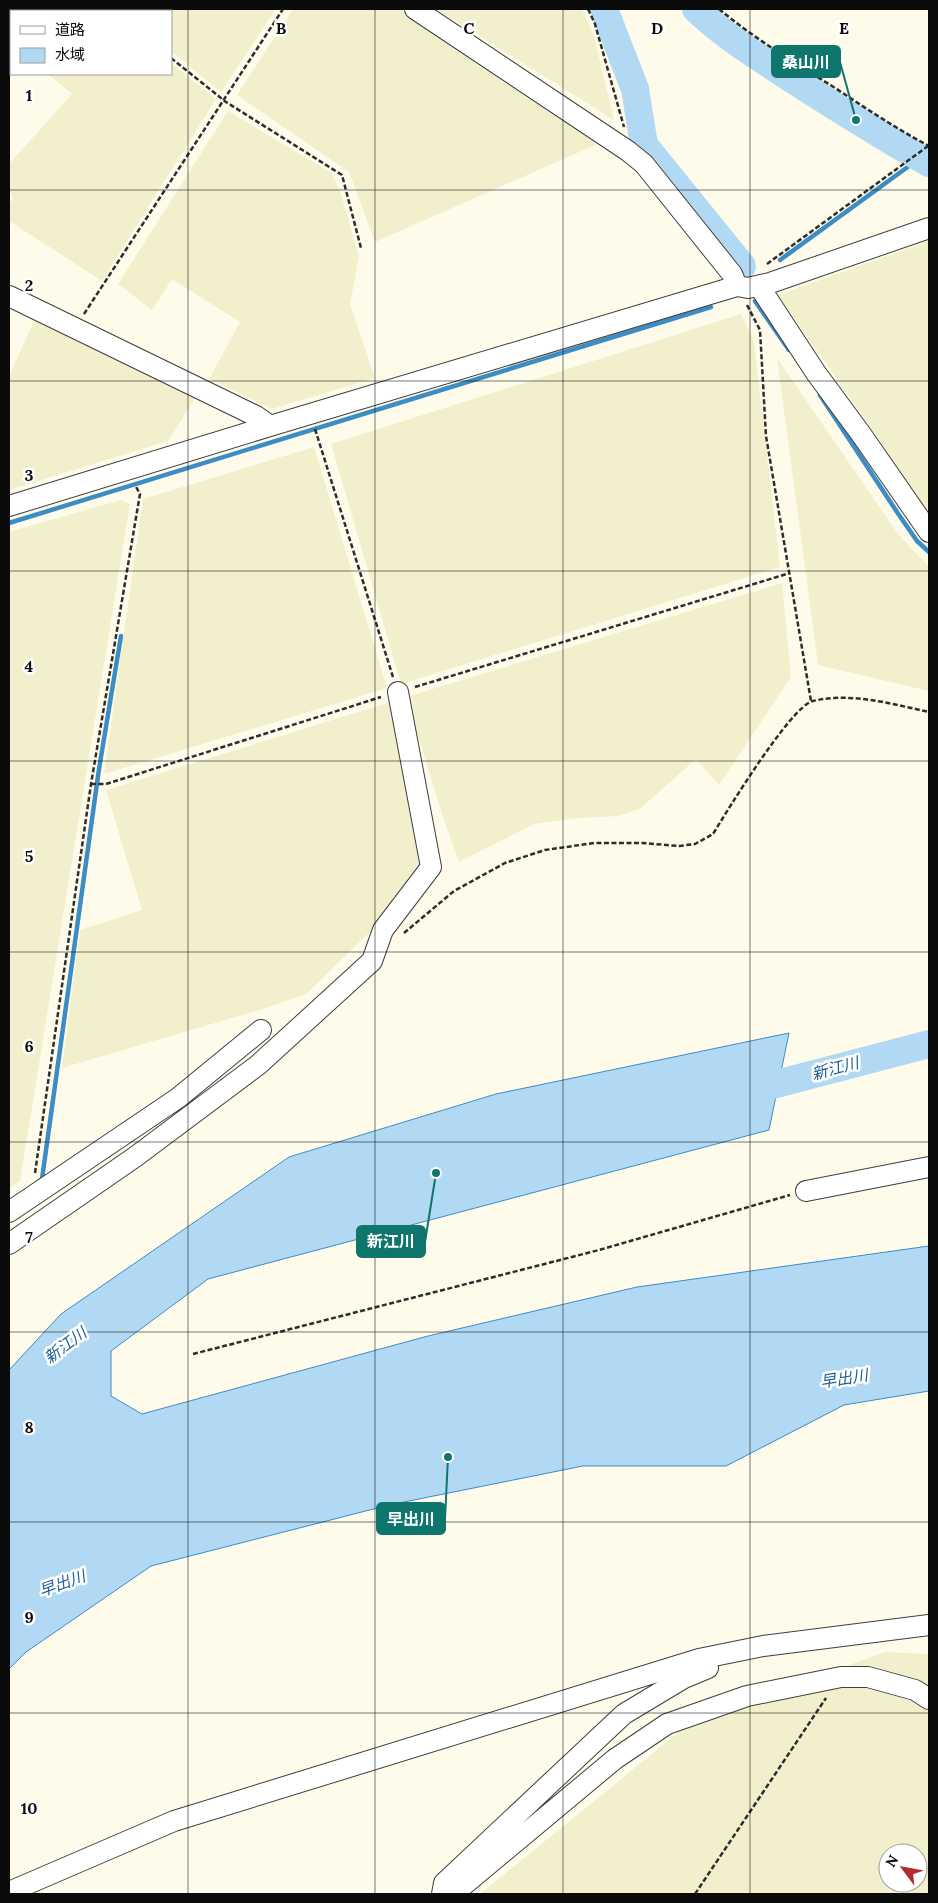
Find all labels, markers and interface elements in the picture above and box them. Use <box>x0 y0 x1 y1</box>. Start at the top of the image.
legend <box>10 10 172 75</box>
text: B <box>276 18 287 38</box>
text: C <box>463 18 475 38</box>
text: D <box>651 18 663 38</box>
text: E <box>839 18 849 38</box>
text: 道路 <box>55 20 85 39</box>
text: 水域 <box>55 45 85 64</box>
callout: 桑山川 <box>772 46 840 77</box>
text: 桑山川 <box>782 52 830 72</box>
text: 1 <box>26 85 32 105</box>
text: 2 <box>25 275 33 295</box>
text: 3 <box>25 465 34 485</box>
text: 4 <box>25 656 34 676</box>
text: 5 <box>25 846 34 866</box>
text: 6 <box>24 1036 34 1056</box>
water label: 新江川 <box>809 1052 863 1084</box>
callout: 新江川 <box>357 1226 425 1257</box>
text: 7 <box>25 1227 33 1247</box>
text: 新江川 <box>367 1231 415 1251</box>
water label: 新江川 <box>40 1321 92 1367</box>
water label: 早出川 <box>819 1364 871 1392</box>
text: 8 <box>24 1417 34 1437</box>
callout: 早出川 <box>377 1503 445 1534</box>
text: 早出川 <box>387 1509 435 1529</box>
water label: 早出川 <box>36 1565 90 1601</box>
text: 9 <box>24 1607 34 1627</box>
text: 10 <box>21 1798 37 1818</box>
north arrow <box>878 1843 928 1893</box>
text: N <box>881 1852 903 1870</box>

